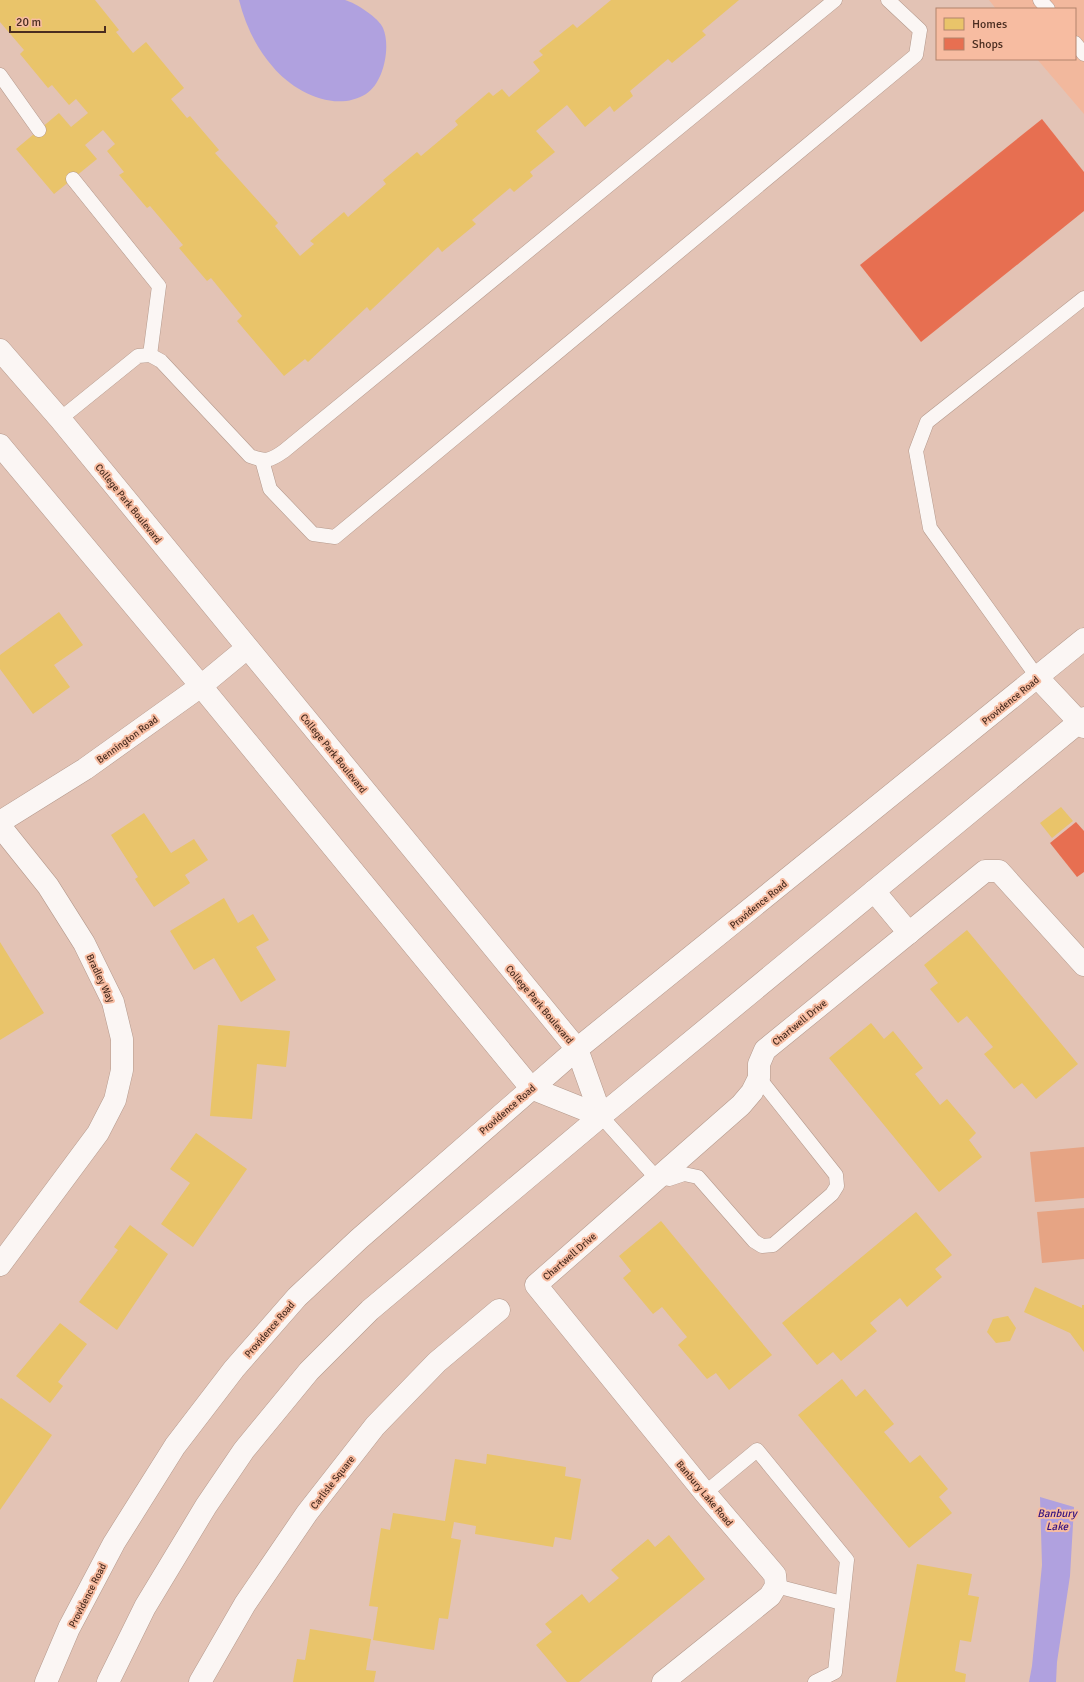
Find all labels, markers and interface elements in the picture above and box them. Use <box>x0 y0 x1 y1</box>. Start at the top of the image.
scale bar <box>10 8 105 34</box>
legend <box>936 8 1076 60</box>
text: 20 m <box>16 15 41 30</box>
text: Homes <box>972 17 1007 32</box>
text: Shops <box>972 37 1003 52</box>
street label: College Park Boulevard <box>93 462 164 546</box>
street label: Providence Road <box>980 674 1042 728</box>
street label: College Park Boulevard <box>298 712 369 796</box>
street label: Bennington Road <box>94 713 161 766</box>
street label: Providence Road <box>728 878 790 932</box>
street label: Bradley Way <box>84 952 117 1005</box>
street label: College Park Boulevard <box>503 963 576 1046</box>
street label: Chartwell Drive <box>770 997 829 1048</box>
street label: Providence Road <box>477 1082 538 1137</box>
street label: Chartwell Drive <box>541 1230 599 1283</box>
street label: Providence Road <box>242 1299 297 1360</box>
street label: Carlisle Square <box>308 1453 357 1512</box>
street label: Banbury Lake Road <box>673 1458 735 1529</box>
water label: Banbury Lake <box>1037 1507 1079 1533</box>
street label: Providence Road <box>67 1561 109 1629</box>

